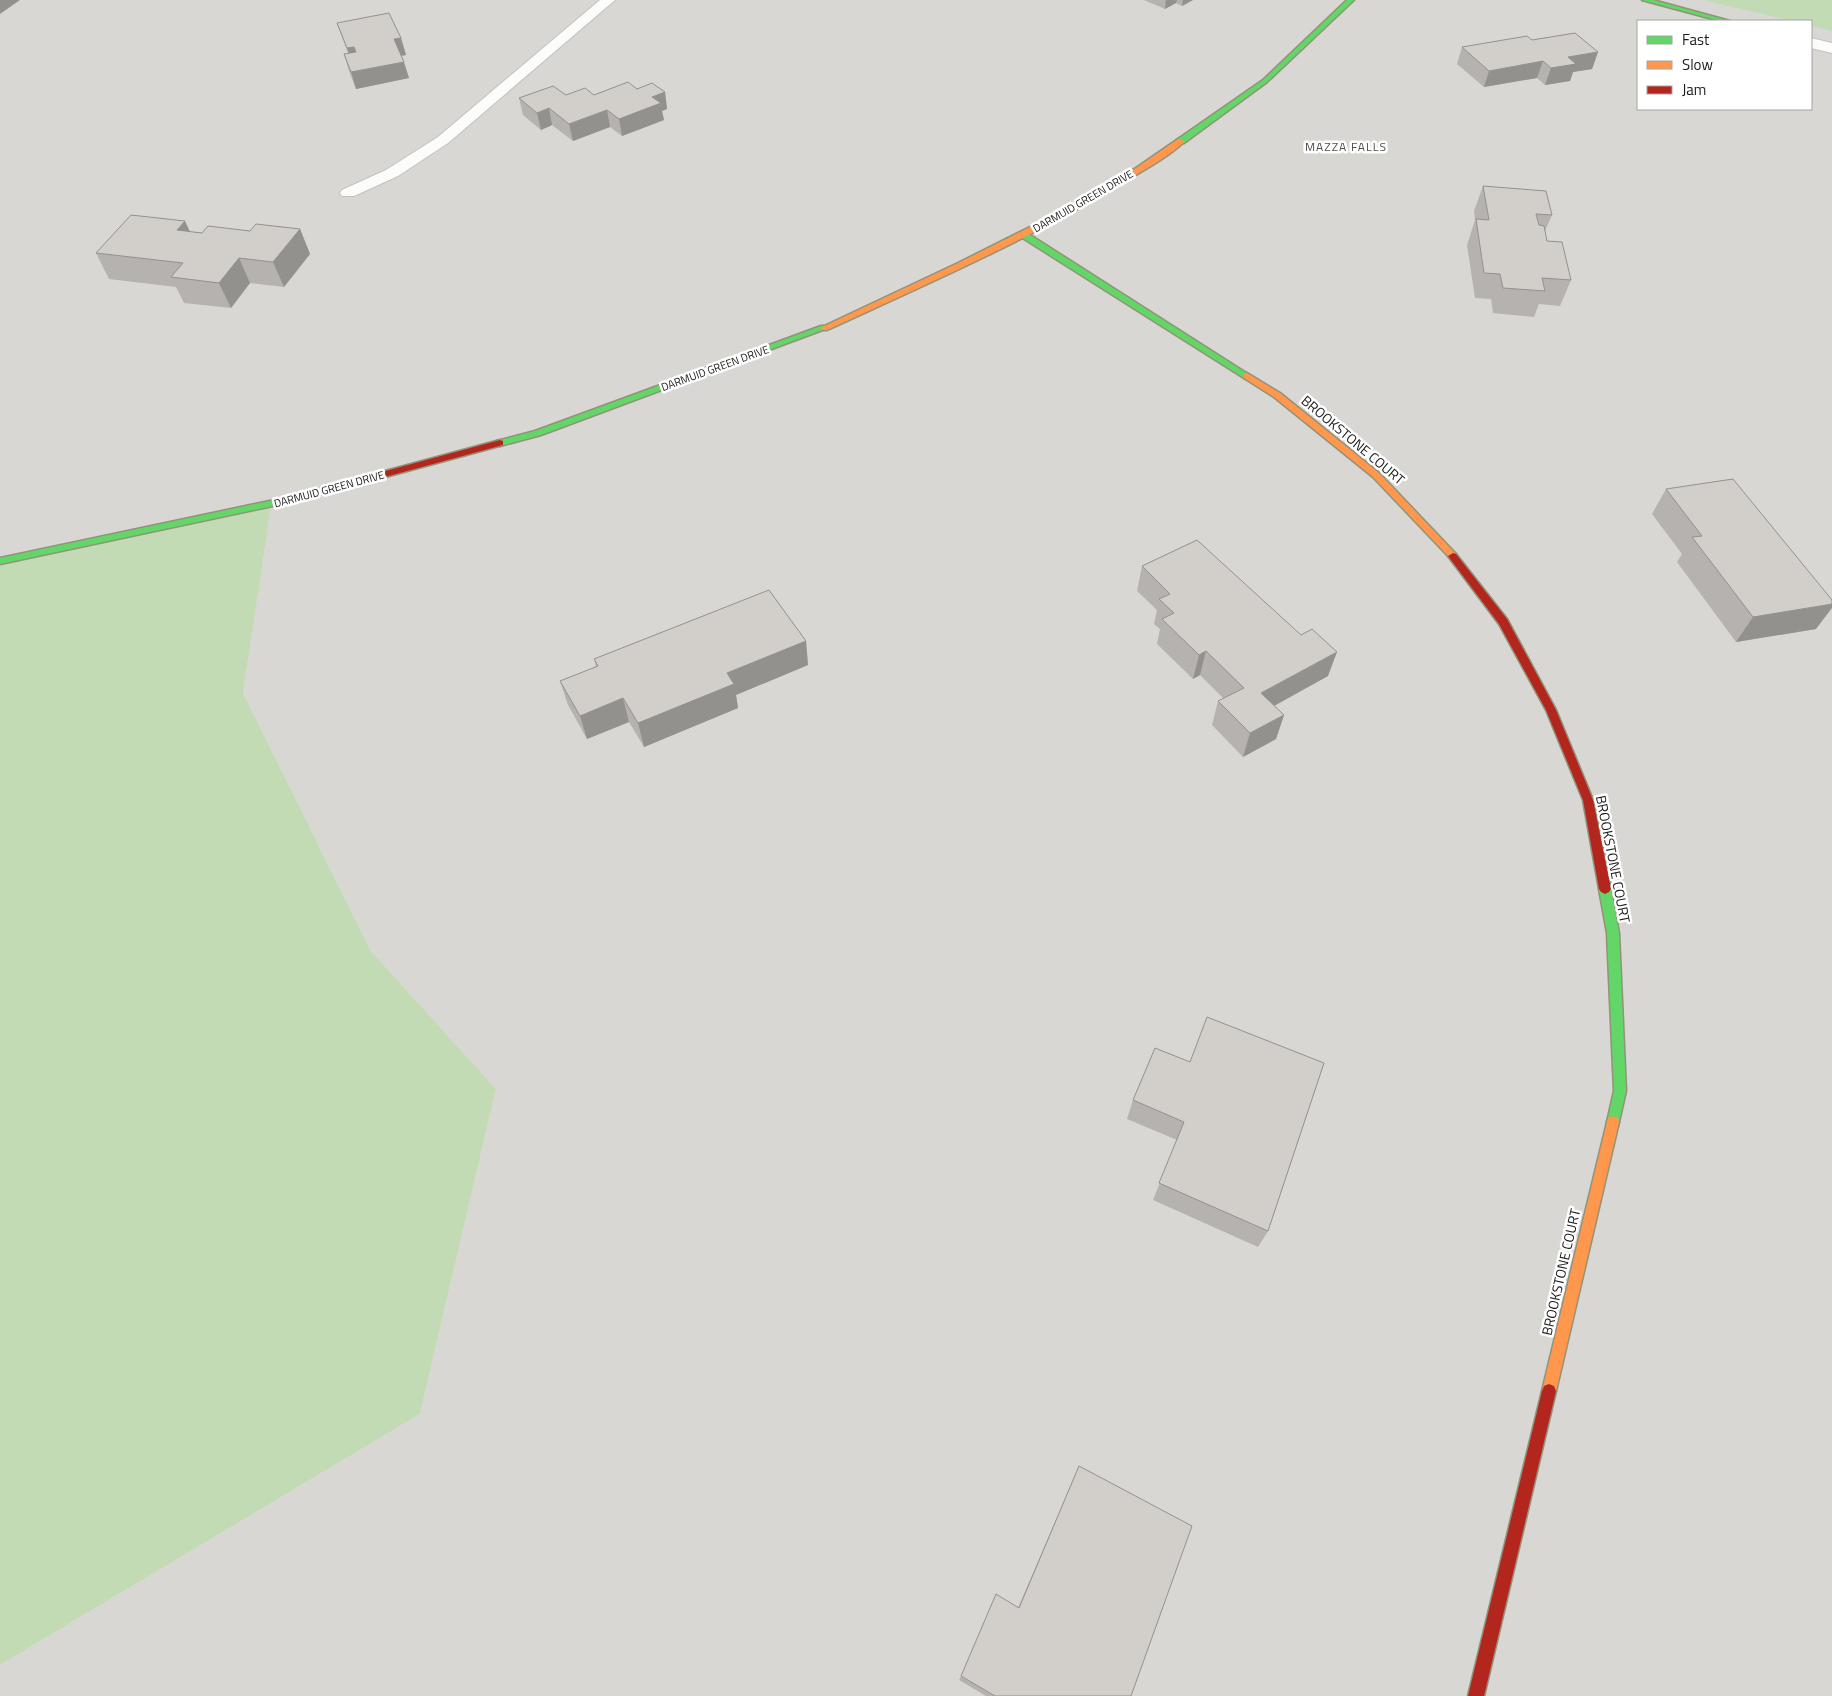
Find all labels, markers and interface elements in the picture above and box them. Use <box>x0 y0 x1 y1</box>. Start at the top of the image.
legend <box>1637 20 1812 110</box>
text: Fast <box>1682 28 1710 51</box>
text: Slow <box>1682 53 1713 76</box>
text: Jam <box>1682 78 1706 101</box>
district label: MAZZA FALLS <box>1305 137 1387 156</box>
street label: DARMUID GREEN DRIVE <box>1030 166 1136 236</box>
street label: DARMUID GREEN DRIVE <box>659 341 771 395</box>
street label: BROOKSTONE COURT <box>1297 390 1410 490</box>
street label: DARMUID GREEN DRIVE <box>272 467 386 511</box>
street label: BROOKSTONE COURT <box>1591 793 1636 925</box>
street label: BROOKSTONE COURT <box>1536 1206 1585 1337</box>

